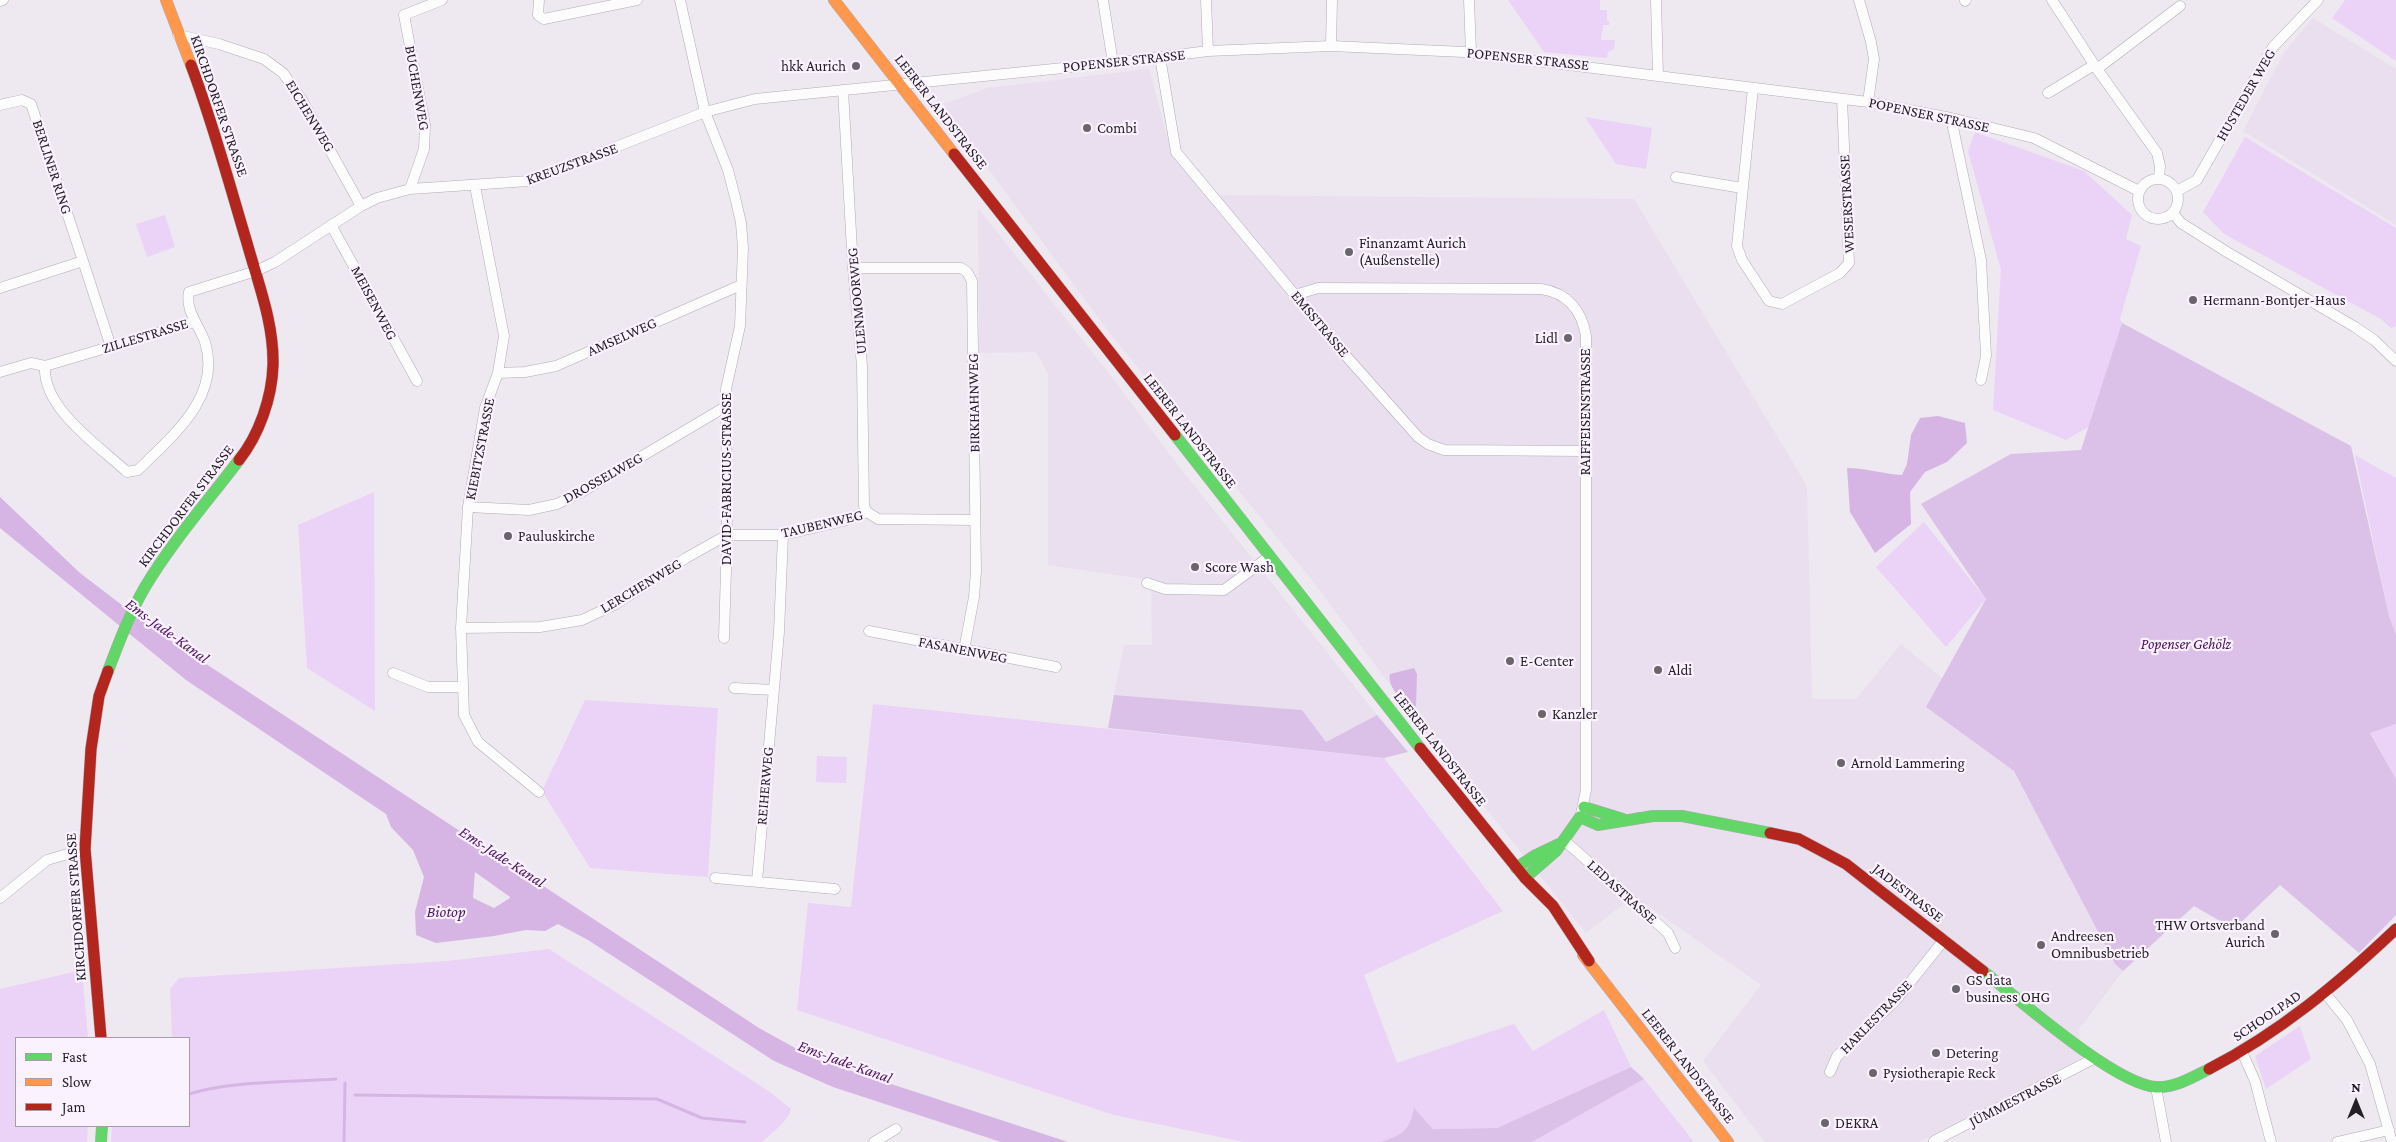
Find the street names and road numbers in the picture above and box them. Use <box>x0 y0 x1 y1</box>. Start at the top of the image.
street label: KIRCHDORFER STRASSE <box>186 33 252 179</box>
street label: BUCHENWEG <box>401 44 433 132</box>
street label: POPENSER STRASSE <box>1466 44 1590 74</box>
street label: POPENSER STRASSE <box>1062 46 1186 76</box>
street label: HUSTEDER WEG <box>2212 46 2280 144</box>
street label: LEERER LANDSTRASSE <box>891 51 991 173</box>
street label: EICHENWEG <box>281 77 339 155</box>
street label: POPENSER STRASSE <box>1867 93 1991 137</box>
street label: BERLINER RING <box>28 118 76 216</box>
street label: KREUZSTRASSE <box>524 139 620 189</box>
street label: WESERSTRASSE <box>1835 154 1859 254</box>
street label: ULENMOORWEG <box>843 247 871 355</box>
street label: MEISENWEG <box>347 263 401 343</box>
street label: EMSSTRASSE <box>1287 287 1353 361</box>
street label: ZILLESTRASSE <box>100 314 190 358</box>
street label: AMSELWEG <box>584 314 660 360</box>
street label: RAIFFEISENSTRASSE <box>1576 348 1594 476</box>
street label: BIRKHAHNWEG <box>964 353 984 453</box>
street label: LEERER LANDSTRASSE <box>1140 370 1240 492</box>
street label: DAVID-FABRICIUS-STRASSE <box>717 393 735 565</box>
street label: KIEBITZSTRASSE <box>461 396 499 502</box>
street label: KIRCHDORFER STRASSE <box>134 441 238 571</box>
street label: DROSSELWEG <box>560 449 646 507</box>
street label: TAUBENWEG <box>779 506 865 542</box>
street label: LERCHENWEG <box>597 555 685 617</box>
street label: FASANENWEG <box>917 633 1009 667</box>
street label: LEERER LANDSTRASSE <box>1390 688 1490 810</box>
street label: REIHERWEG <box>753 746 777 826</box>
street label: KIRCHDORFER STRASSE <box>62 832 90 982</box>
street label: LEDASTRASSE <box>1583 856 1661 928</box>
street label: JADESTRASSE <box>1869 860 1947 926</box>
street label: HARLESTRASSE <box>1836 976 1916 1058</box>
street label: SCHOOLPAD <box>2229 986 2305 1046</box>
street label: LEERER LANDSTRASSE <box>1638 1005 1738 1127</box>
street label: JÜMMESTRASSE <box>1966 1069 2064 1131</box>

